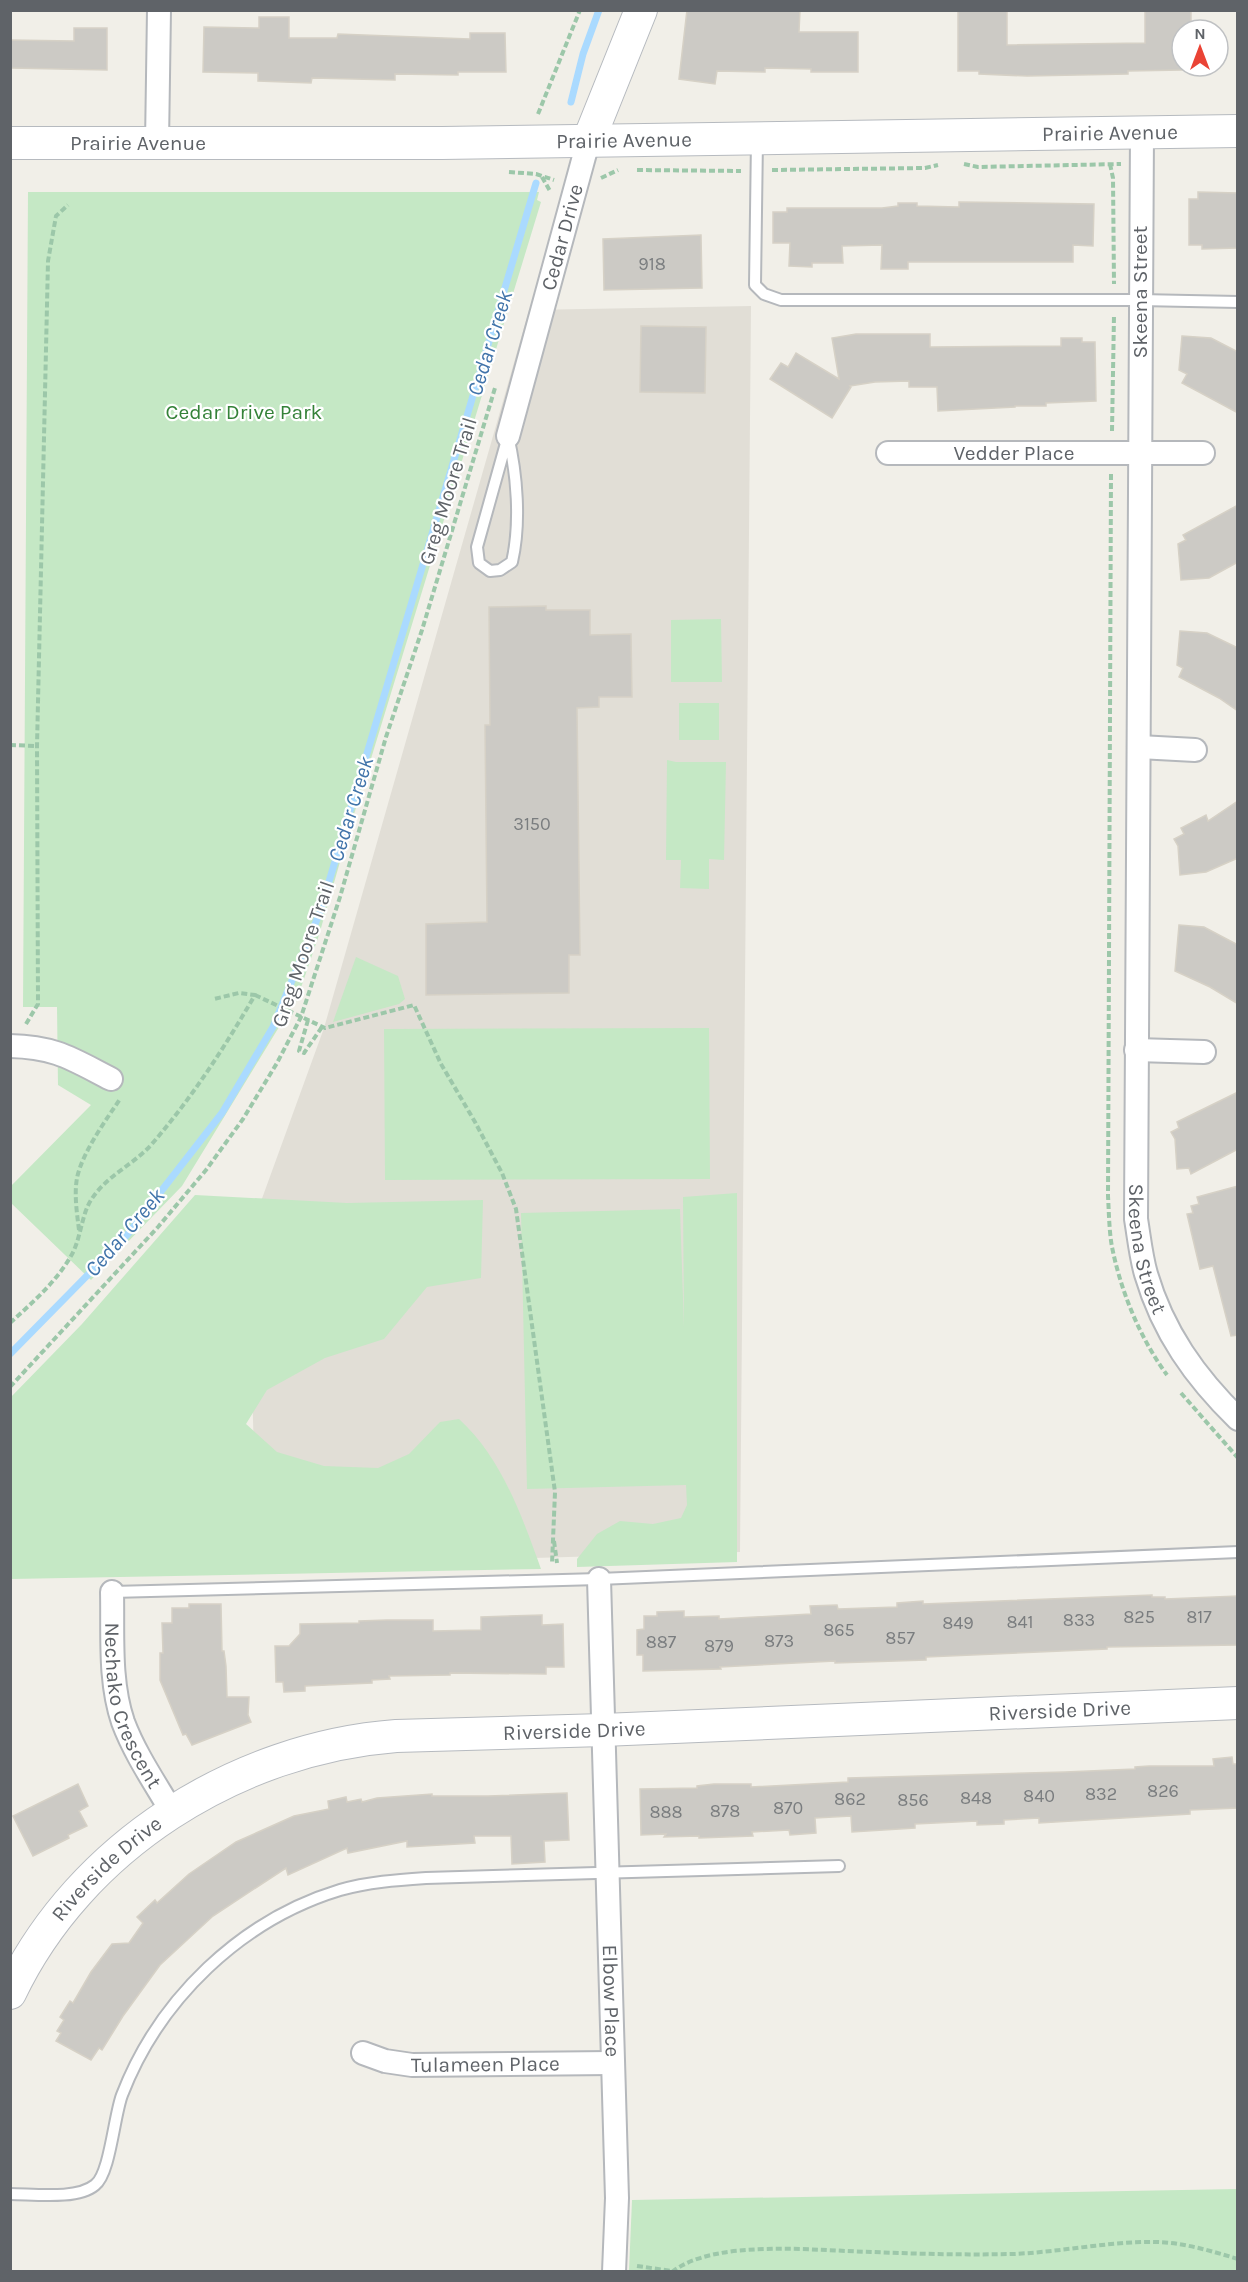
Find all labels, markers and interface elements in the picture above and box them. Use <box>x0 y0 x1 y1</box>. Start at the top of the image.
north arrow <box>1170 18 1230 78</box>
text: N <box>1194 24 1206 43</box>
street label: Prairie Avenue <box>1042 120 1178 146</box>
street label: Prairie Avenue <box>556 127 692 153</box>
street label: Prairie Avenue <box>70 131 206 155</box>
street label: Cedar Drive <box>536 181 588 293</box>
street label: Skeena Street <box>1128 225 1152 358</box>
house number: 918 <box>638 253 666 275</box>
water label: Cedar Creek <box>462 287 519 399</box>
park label: Cedar Drive Park <box>166 400 323 424</box>
street label: Greg Moore Trail <box>414 414 482 568</box>
street label: Vedder Place <box>954 441 1074 465</box>
water label: Cedar Creek <box>323 753 380 865</box>
house number: 3150 <box>513 813 551 835</box>
street label: Greg Moore Trail <box>267 878 339 1030</box>
water label: Cedar Creek <box>79 1182 171 1282</box>
street label: Skeena Street <box>1124 1183 1171 1318</box>
house number: 825 <box>1123 1606 1155 1628</box>
house number: 817 <box>1186 1606 1212 1628</box>
house number: 833 <box>1063 1609 1095 1631</box>
house number: 841 <box>1006 1611 1034 1633</box>
house number: 849 <box>942 1612 974 1634</box>
house number: 865 <box>823 1619 855 1641</box>
street label: Nechako Crescent <box>100 1622 167 1793</box>
house number: 857 <box>885 1627 915 1649</box>
house number: 873 <box>764 1630 794 1652</box>
house number: 887 <box>646 1631 677 1653</box>
house number: 879 <box>704 1635 734 1657</box>
street label: Riverside Drive <box>988 1696 1132 1726</box>
street label: Riverside Drive <box>502 1716 646 1745</box>
house number: 826 <box>1147 1780 1179 1802</box>
house number: 832 <box>1085 1783 1117 1805</box>
house number: 840 <box>1023 1785 1055 1807</box>
house number: 848 <box>960 1787 992 1809</box>
house number: 862 <box>834 1788 866 1810</box>
house number: 856 <box>897 1789 929 1811</box>
house number: 870 <box>773 1797 803 1819</box>
house number: 878 <box>710 1800 740 1822</box>
house number: 888 <box>649 1801 683 1823</box>
street label: Riverside Drive <box>46 1811 166 1926</box>
street label: Elbow Place <box>598 1944 625 2057</box>
street label: Tulameen Place <box>411 2052 560 2077</box>

